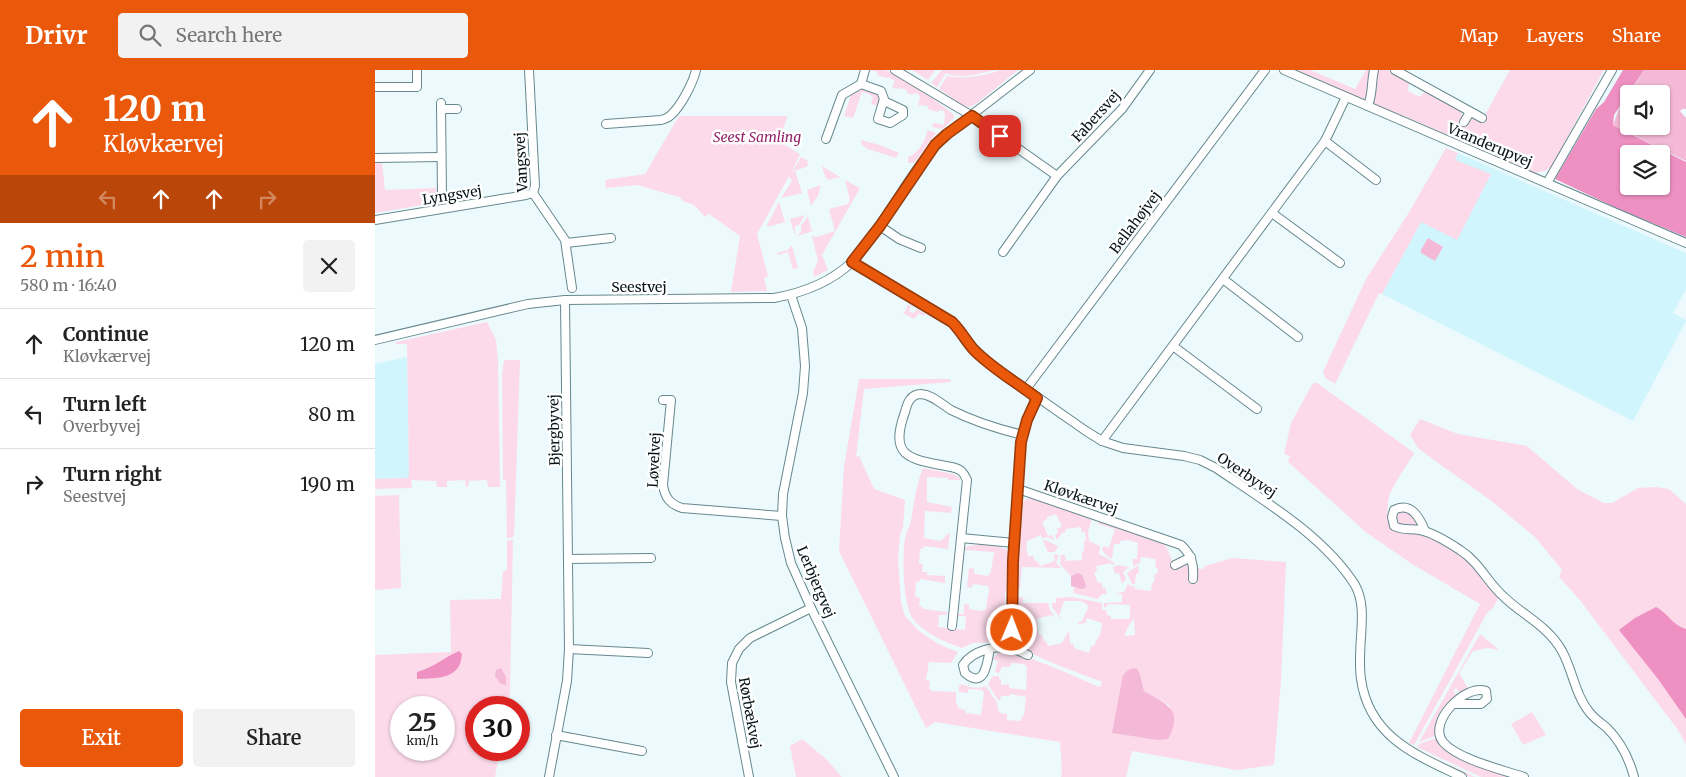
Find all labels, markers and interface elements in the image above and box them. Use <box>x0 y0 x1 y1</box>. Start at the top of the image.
search box <box>118 13 468 58</box>
text: Drivr <box>25 20 88 51</box>
icon: search <box>136 21 164 49</box>
text: Search here <box>176 23 282 47</box>
text: Map <box>1460 24 1498 47</box>
text: Layers <box>1526 24 1584 47</box>
text: Share <box>1612 24 1661 47</box>
map controls <box>1620 85 1670 195</box>
button: sound <box>1620 85 1670 135</box>
street label: Fabersvej <box>1068 86 1124 146</box>
text: 120 m <box>103 87 206 131</box>
icon: ahead <box>20 90 85 155</box>
pin <box>979 115 1021 157</box>
street label: Vranderupvej <box>1444 119 1535 171</box>
icon: arrive <box>986 122 1014 150</box>
park label: Seest Samling <box>713 128 801 146</box>
text: Kløvkærvej <box>103 130 224 158</box>
street label: Vangsvej <box>510 132 532 193</box>
button: layers <box>1620 145 1670 195</box>
street label: Lyngsvej <box>421 181 483 209</box>
icon: left <box>94 185 122 213</box>
icon: ahead <box>147 185 175 213</box>
icon: ahead <box>200 185 228 213</box>
icon: right <box>253 185 281 213</box>
street label: Bellahøjvej <box>1105 187 1165 257</box>
text: 2 min <box>20 237 105 275</box>
button: close <box>303 240 355 292</box>
text: 580 m · 16:40 <box>20 275 117 295</box>
street label: Seestvej <box>611 278 667 296</box>
text: Continue <box>63 322 149 346</box>
icon: ahead <box>20 330 48 358</box>
text: 120 m <box>300 332 355 356</box>
text: Kløvkærvej <box>63 346 151 366</box>
text: Turn left <box>63 392 147 416</box>
street label: Bjergbyvej <box>544 394 564 466</box>
icon: left <box>20 400 48 428</box>
text: 80 m <box>308 402 355 426</box>
text: Overbyvej <box>63 416 141 436</box>
street label: Løvelvej <box>644 432 664 488</box>
street label: Overbyvej <box>1214 448 1280 502</box>
text: Turn right <box>63 462 162 486</box>
icon: right <box>20 470 48 498</box>
text: 190 m <box>300 472 355 496</box>
street label: Kløvkærvej <box>1042 476 1120 518</box>
text: Seestvej <box>63 486 126 506</box>
street label: Lerbjergvej <box>793 543 839 621</box>
position arrow <box>985 603 1037 655</box>
street label: Rørbækvej <box>735 676 765 750</box>
speed limit sign: 30 <box>465 696 530 761</box>
text: 25 <box>408 706 437 738</box>
button: Exit <box>20 709 183 767</box>
button: Share <box>193 709 355 767</box>
text: km/h <box>407 733 438 748</box>

